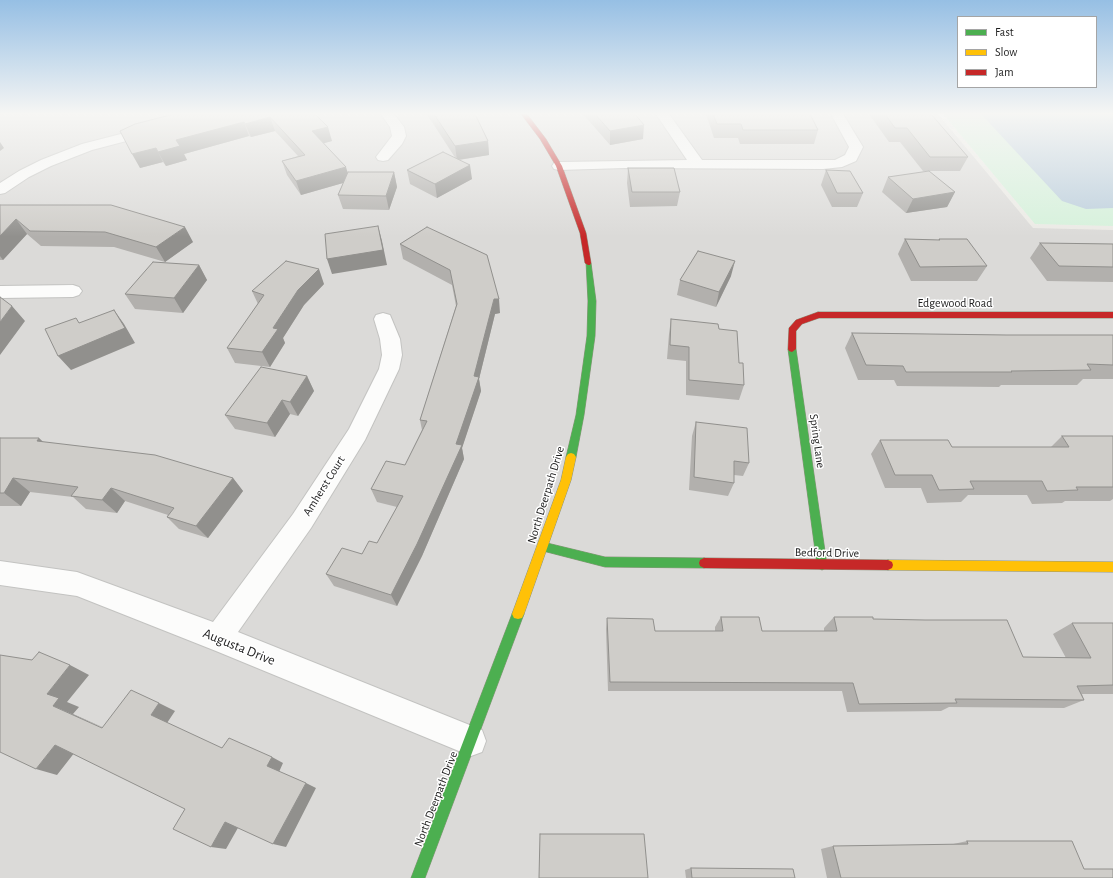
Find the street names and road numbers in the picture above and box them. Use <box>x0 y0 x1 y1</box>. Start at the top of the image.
street label: Edgewood Road <box>918 296 992 310</box>
street label: Spring Lane <box>806 413 828 469</box>
street label: North Deerpath Drive <box>524 445 568 545</box>
street label: Amherst Court <box>300 453 348 519</box>
street label: Bedford Drive <box>795 545 859 561</box>
street label: Augusta Drive <box>200 625 278 669</box>
street label: North Deerpath Drive <box>411 749 461 849</box>

